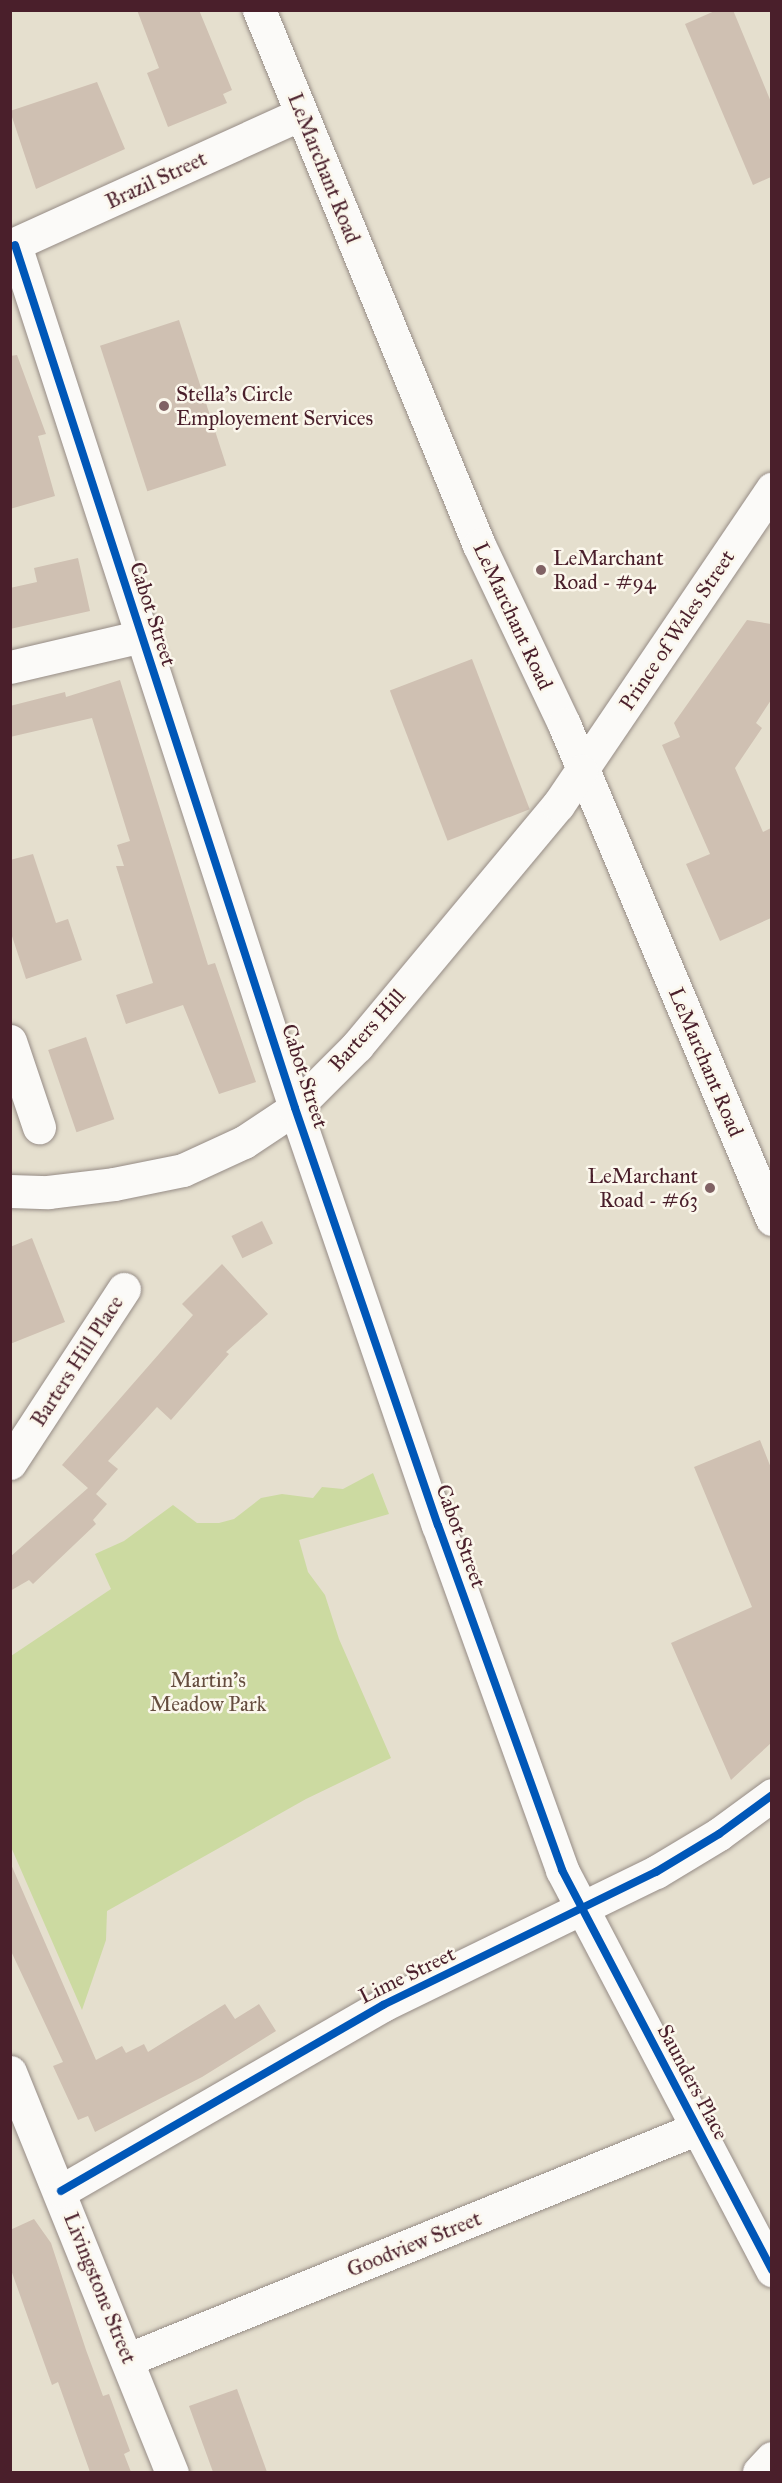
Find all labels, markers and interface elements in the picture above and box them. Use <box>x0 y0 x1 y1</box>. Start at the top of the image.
street label: LeMarchant Road <box>282 89 366 247</box>
street label: Brazil Street <box>102 146 210 214</box>
place label: Stella's Circle Employement Services <box>176 381 373 431</box>
marker: Stella's Circle Employement Services <box>157 399 171 413</box>
street label: LeMarchant Road <box>468 538 558 694</box>
place label: LeMarchant Road - #94 <box>553 545 664 595</box>
street label: Prince of Wales Street <box>614 545 740 715</box>
street label: Cabot Street <box>124 559 182 669</box>
marker: LeMarchant Road - #94 <box>534 563 548 577</box>
street label: Barters Hill <box>323 984 411 1076</box>
street label: LeMarchant Road <box>663 984 749 1140</box>
street label: Cabot Street <box>276 1021 334 1131</box>
place label: LeMarchant Road - #63 <box>587 1163 698 1213</box>
marker: LeMarchant Road - #63 <box>703 1181 717 1195</box>
street label: Barters Hill Place <box>25 1291 129 1431</box>
street label: Cabot Street <box>431 1481 491 1591</box>
park label: Martin's Meadow Park <box>150 1667 266 1717</box>
street label: Lime Street <box>355 1941 459 2009</box>
street label: Saunders Place <box>652 2020 734 2144</box>
street label: Goodview Street <box>343 2206 485 2282</box>
street label: Livingstone Street <box>58 2209 142 2367</box>

